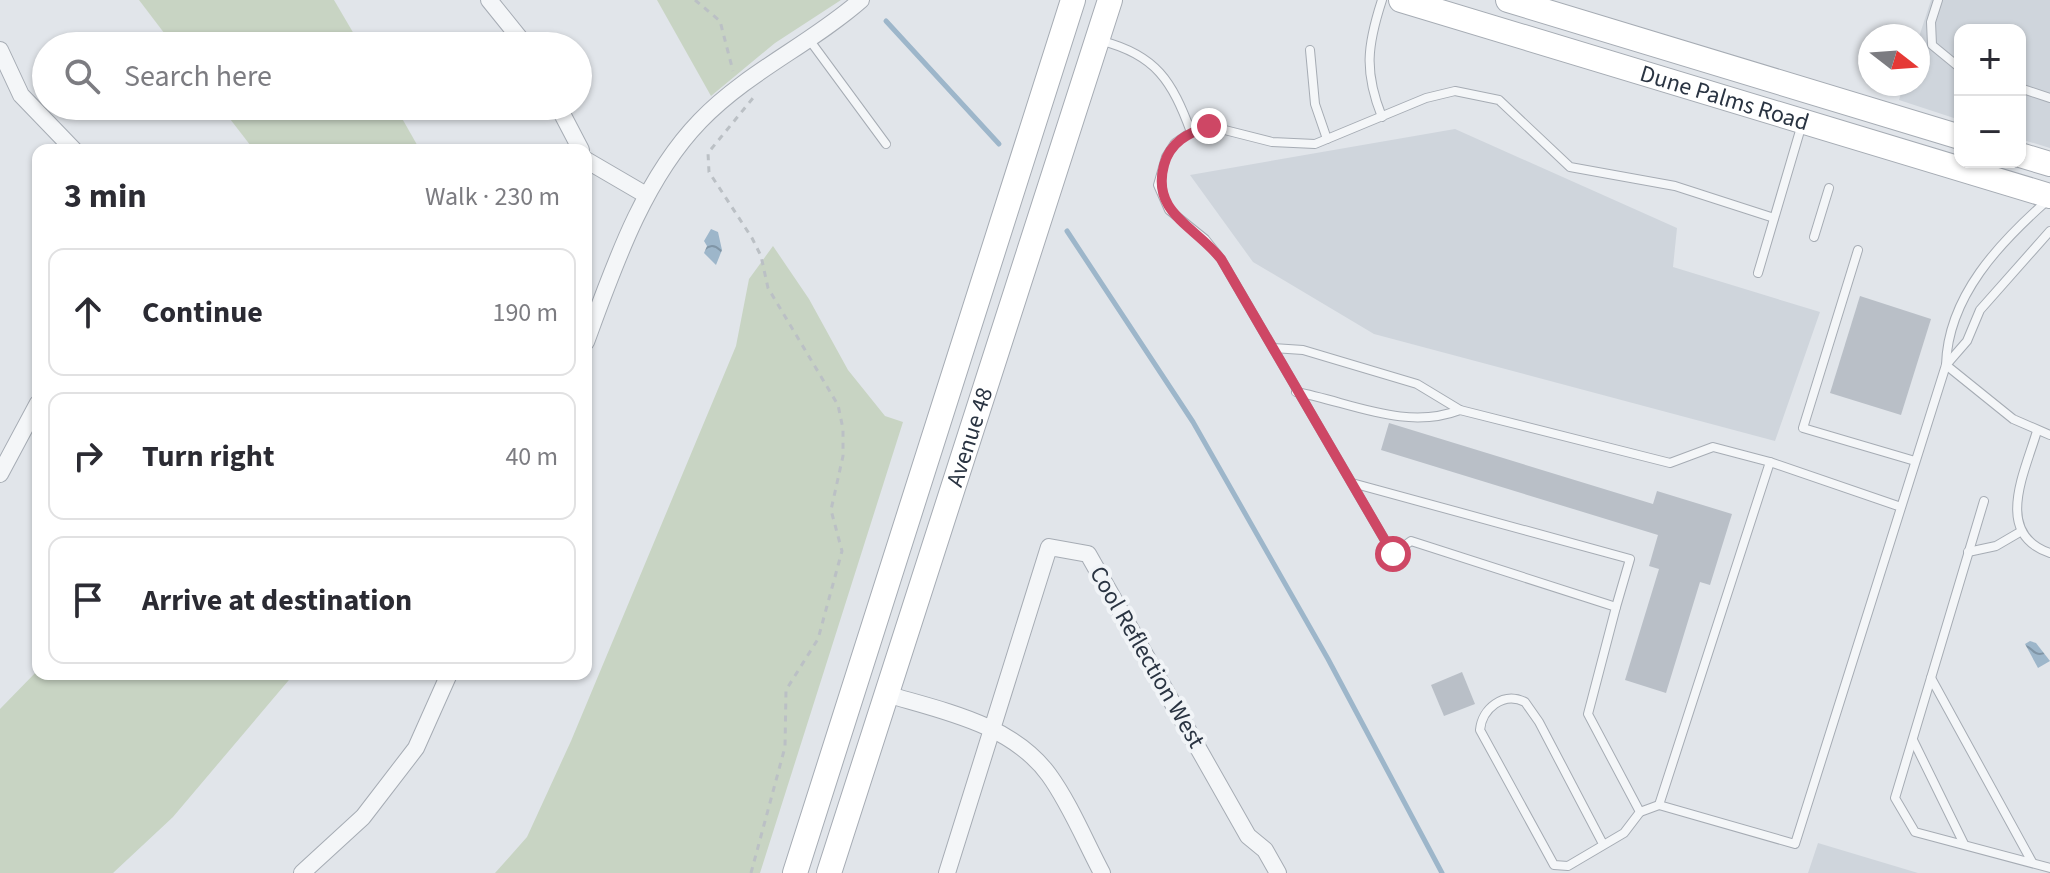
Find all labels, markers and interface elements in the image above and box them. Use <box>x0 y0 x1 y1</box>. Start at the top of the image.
north arrow <box>1858 24 1930 96</box>
map controls <box>1954 24 2026 168</box>
button: + <box>1954 24 2026 96</box>
search box <box>32 32 592 120</box>
icon: search <box>60 54 104 98</box>
text: Search here <box>124 55 272 98</box>
street label: Dune Palms Road <box>1636 56 1813 140</box>
button: − <box>1954 96 2026 168</box>
route end <box>1191 108 1227 144</box>
text: 3 min <box>64 172 147 221</box>
text: Walk · 230 m <box>425 178 560 215</box>
icon: ahead <box>66 290 110 334</box>
text: Continue <box>142 291 263 334</box>
text: 190 m <box>492 294 558 331</box>
street label: Avenue 48 <box>937 383 1002 491</box>
icon: right <box>66 434 110 478</box>
text: Turn right <box>142 435 274 478</box>
text: 40 m <box>505 438 558 475</box>
route start <box>1375 536 1411 572</box>
street label: Cool Reflection West <box>1081 559 1213 755</box>
icon: arrive <box>66 578 110 622</box>
text: Arrive at destination <box>142 579 412 622</box>

